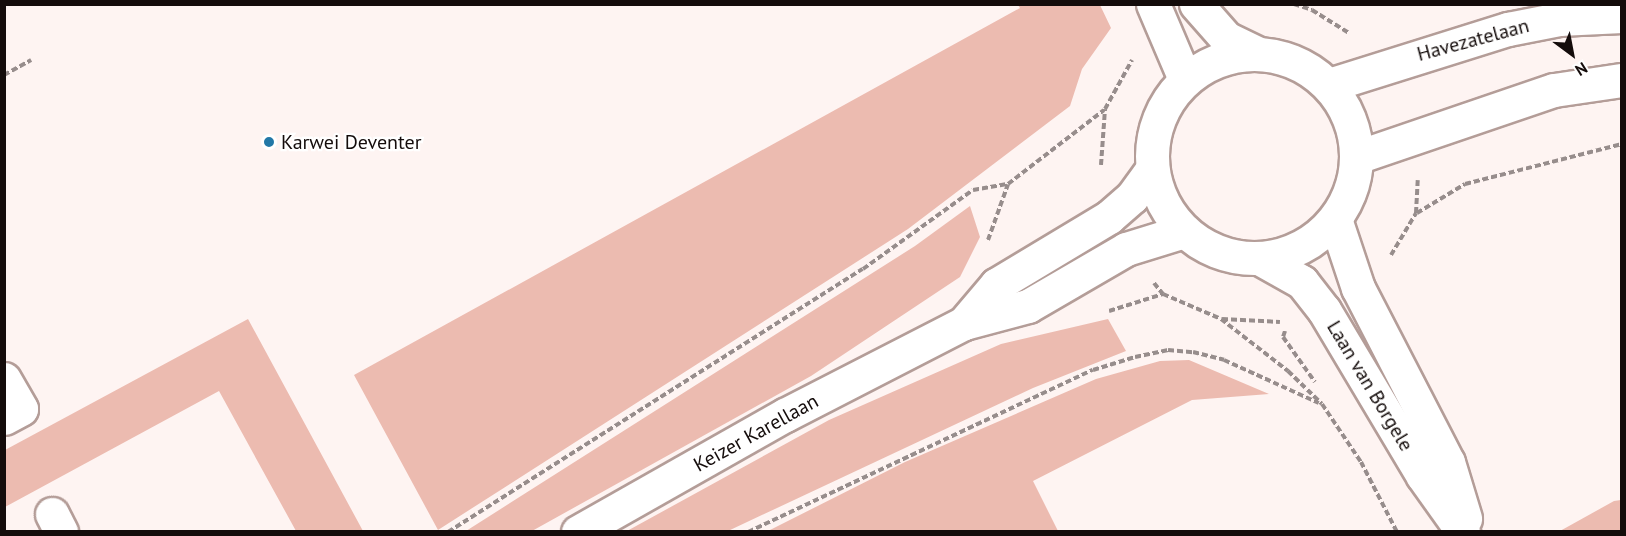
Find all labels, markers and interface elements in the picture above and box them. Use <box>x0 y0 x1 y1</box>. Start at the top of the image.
street label: Havezatelaan <box>1414 14 1532 66</box>
north arrow <box>1542 24 1602 84</box>
text: N <box>1572 58 1591 81</box>
place label: Karwei Deventer <box>281 130 422 154</box>
marker: Karwei Deventer <box>262 135 276 149</box>
street label: Laan van Borgele <box>1322 316 1418 456</box>
street label: Keizer Karellaan <box>690 389 822 477</box>

